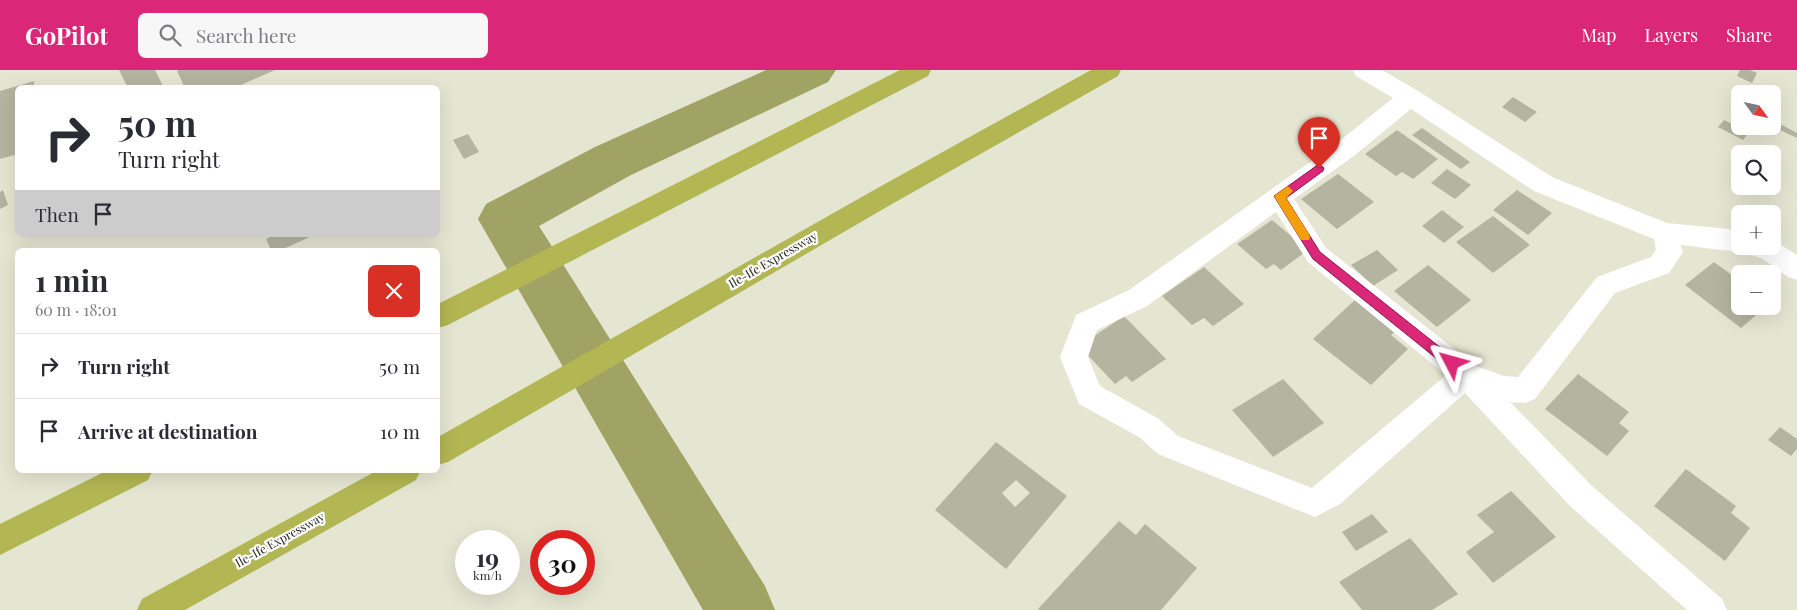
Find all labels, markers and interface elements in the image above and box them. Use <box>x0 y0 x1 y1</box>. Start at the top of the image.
search box <box>138 13 488 58</box>
text: GoPilot <box>25 19 108 51</box>
icon: search <box>156 21 184 49</box>
text: Search here <box>196 22 296 48</box>
text: Map <box>1581 23 1616 47</box>
text: Layers <box>1644 23 1698 47</box>
text: Share <box>1726 23 1772 47</box>
north arrow <box>1731 85 1781 135</box>
map controls <box>1731 85 1781 315</box>
text: 50 m <box>118 99 196 146</box>
icon: right <box>35 105 100 170</box>
pin <box>1298 117 1340 168</box>
icon: arrive <box>1305 124 1333 152</box>
text: Turn right <box>118 144 220 174</box>
button: search <box>1731 145 1781 195</box>
icon: arrive <box>89 200 117 228</box>
text: Then <box>35 201 79 227</box>
button: + <box>1731 205 1781 255</box>
street label: Ile-Ife Expressway <box>725 227 820 291</box>
text: 1 min <box>35 260 109 300</box>
button: close <box>368 265 420 317</box>
button: − <box>1731 265 1781 315</box>
text: 60 m · 18:01 <box>35 299 117 320</box>
position arrow <box>1425 336 1477 388</box>
icon: right <box>35 352 63 380</box>
text: Turn right <box>78 353 170 379</box>
text: 50 m <box>379 353 420 379</box>
icon: arrive <box>35 417 63 445</box>
text: Arrive at destination <box>78 418 258 444</box>
text: 10 m <box>380 418 420 444</box>
street label: Ile-Ife Expressway <box>232 508 327 570</box>
speed limit sign: 30 <box>530 530 595 595</box>
text: 19 <box>476 540 499 573</box>
text: km/h <box>473 567 502 583</box>

